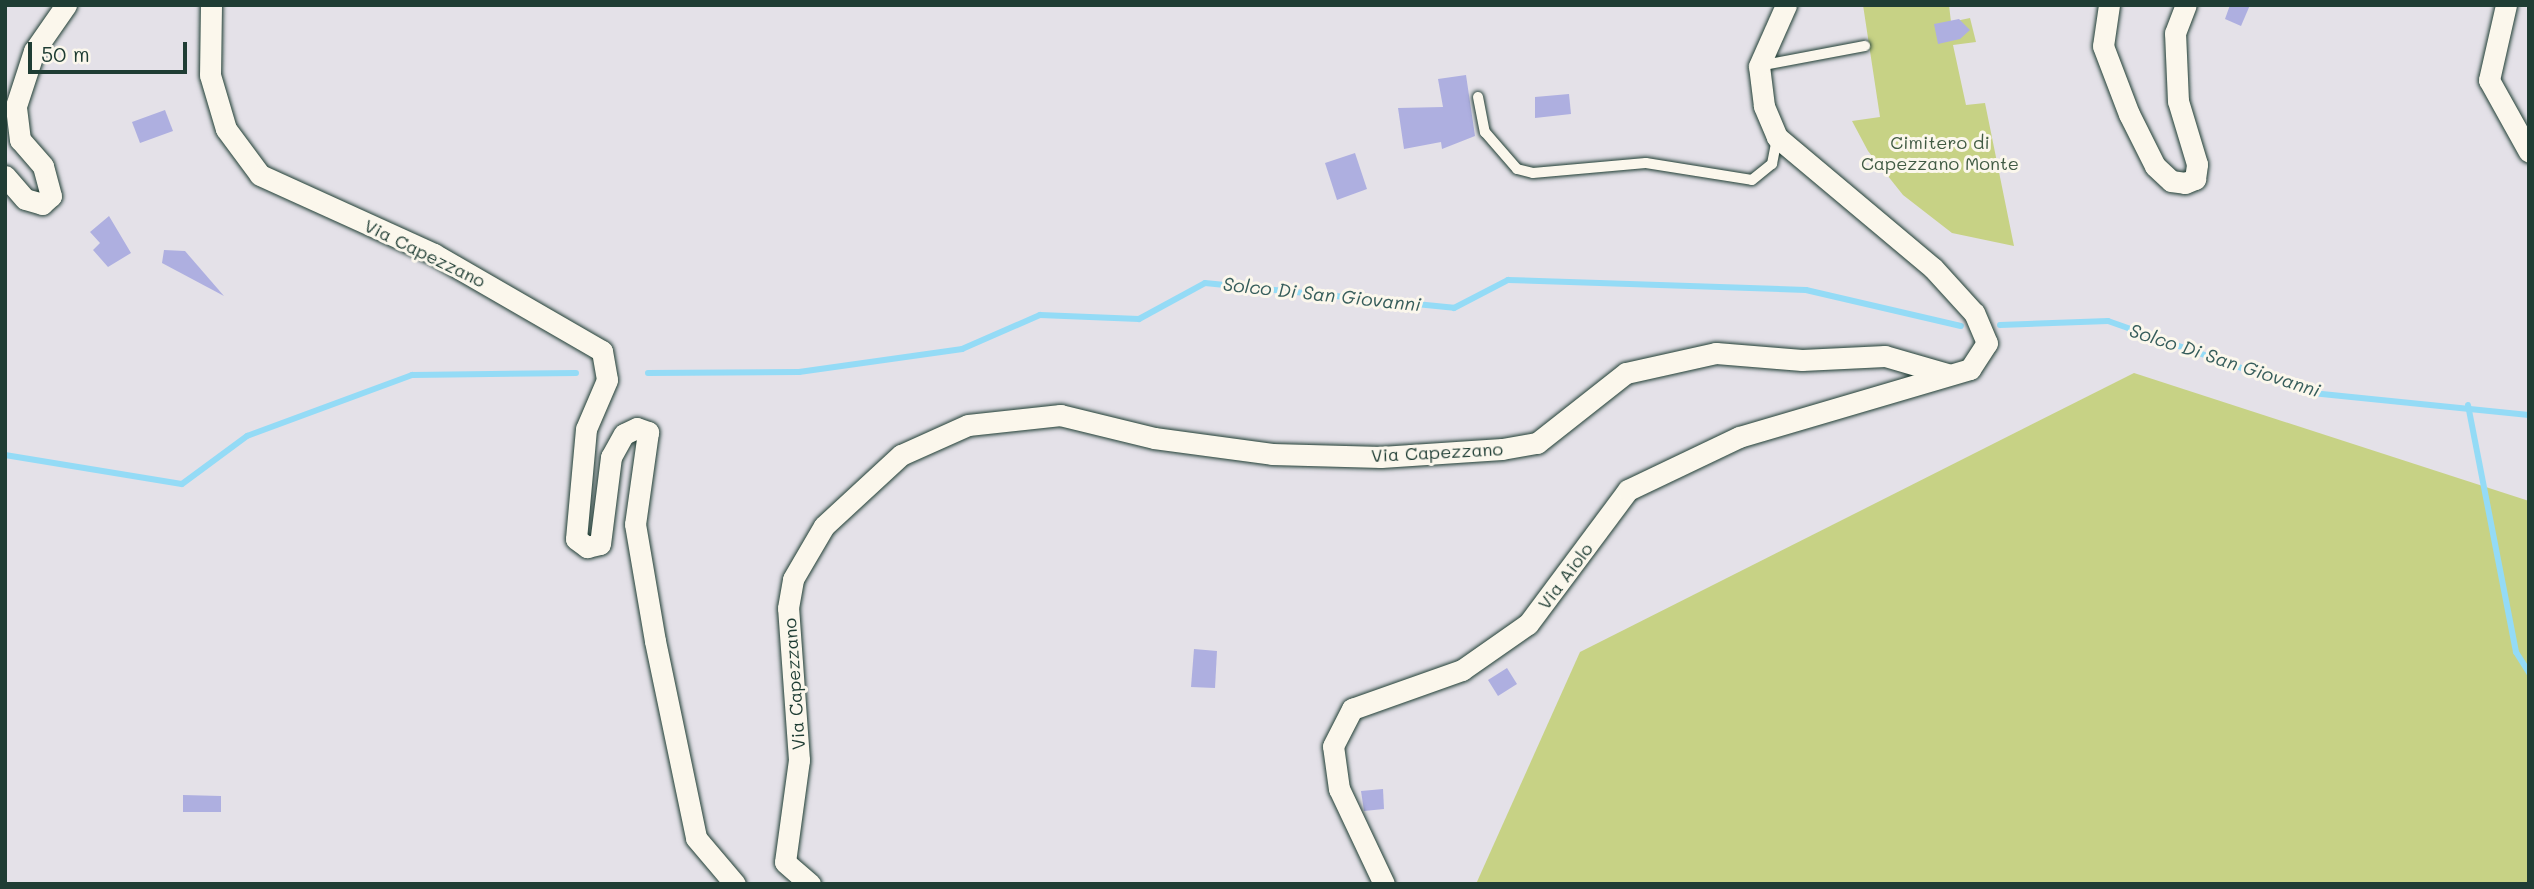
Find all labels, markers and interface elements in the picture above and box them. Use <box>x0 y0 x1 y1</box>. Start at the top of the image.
scale bar <box>32 28 191 72</box>
text: 50 m <box>41 40 90 67</box>
park label: Cimitero di Capezzano Monte <box>1861 132 2019 174</box>
street label: Via Capezzano <box>361 214 489 292</box>
water label: Solco Di San Giovanni <box>1222 272 1422 316</box>
water label: Solco Di San Giovanni <box>2127 318 2323 402</box>
street label: Via Capezzano <box>1370 438 1504 466</box>
street label: Via Aiolo <box>1533 538 1597 614</box>
street label: Via Capezzano <box>779 617 809 751</box>

